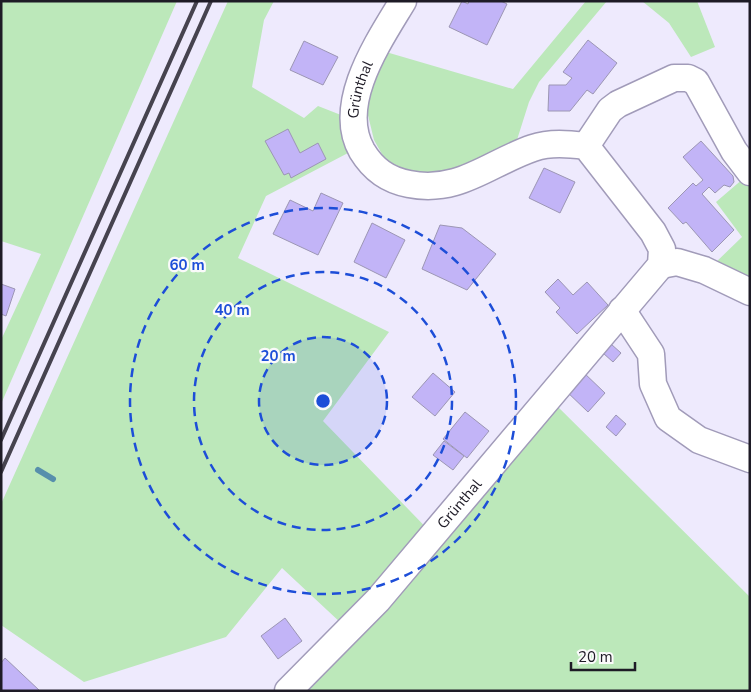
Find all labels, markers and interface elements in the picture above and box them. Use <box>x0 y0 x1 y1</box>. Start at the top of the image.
street label: Grünthal <box>343 57 378 119</box>
text: 60 m <box>169 255 205 275</box>
text: 40 m <box>214 300 250 320</box>
text: 20 m <box>260 346 296 366</box>
centre of rings <box>314 392 332 410</box>
street label: Grünthal <box>433 474 486 533</box>
scale bar <box>571 640 635 672</box>
text: 20 m <box>578 647 613 667</box>

